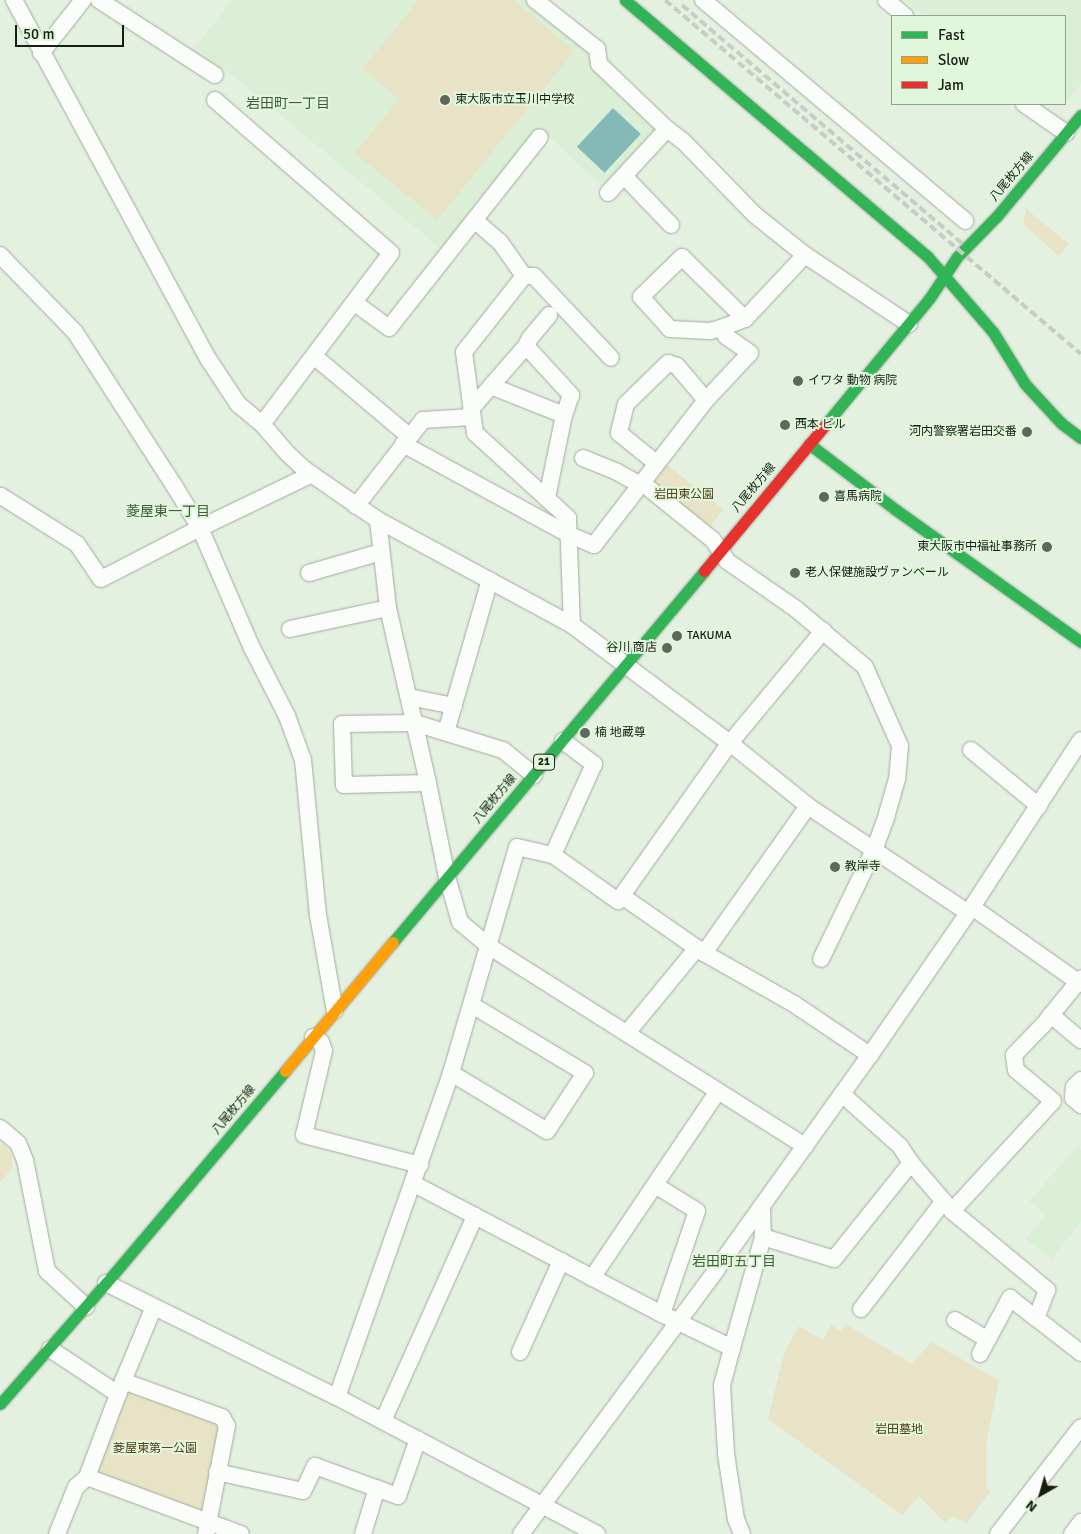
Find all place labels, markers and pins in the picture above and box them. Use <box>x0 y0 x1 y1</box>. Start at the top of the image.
place label: 東大阪市立玉川中学校 <box>455 93 575 107</box>
marker: 東大阪市立玉川中学校 <box>439 94 451 106</box>
place label: イワタ 動物 病院 <box>808 374 897 388</box>
marker: イワタ 動物 病院 <box>792 375 804 387</box>
place label: 西本 ビル <box>795 418 846 432</box>
marker: 西本 ビル <box>779 419 791 431</box>
place label: 河内警察署岩田交番 <box>909 425 1017 439</box>
marker: 河内警察署岩田交番 <box>1021 426 1033 438</box>
place label: 喜馬病院 <box>834 490 882 504</box>
marker: 喜馬病院 <box>818 491 830 503</box>
place label: 東大阪市中福祉事務所 <box>917 540 1037 554</box>
marker: 東大阪市中福祉事務所 <box>1041 541 1053 553</box>
place label: 老人保健施設ヴァンベール <box>805 566 949 580</box>
marker: 老人保健施設ヴァンベール <box>789 567 801 579</box>
place label: TAKUMA <box>687 629 732 643</box>
marker: TAKUMA <box>671 630 683 642</box>
place label: 谷川 商店 <box>606 641 657 655</box>
marker: 谷川 商店 <box>661 642 673 654</box>
place label: 楠 地蔵尊 <box>595 726 646 740</box>
marker: 楠 地蔵尊 <box>579 727 591 739</box>
place label: 教岸寺 <box>845 860 881 874</box>
marker: 教岸寺 <box>829 861 841 873</box>

